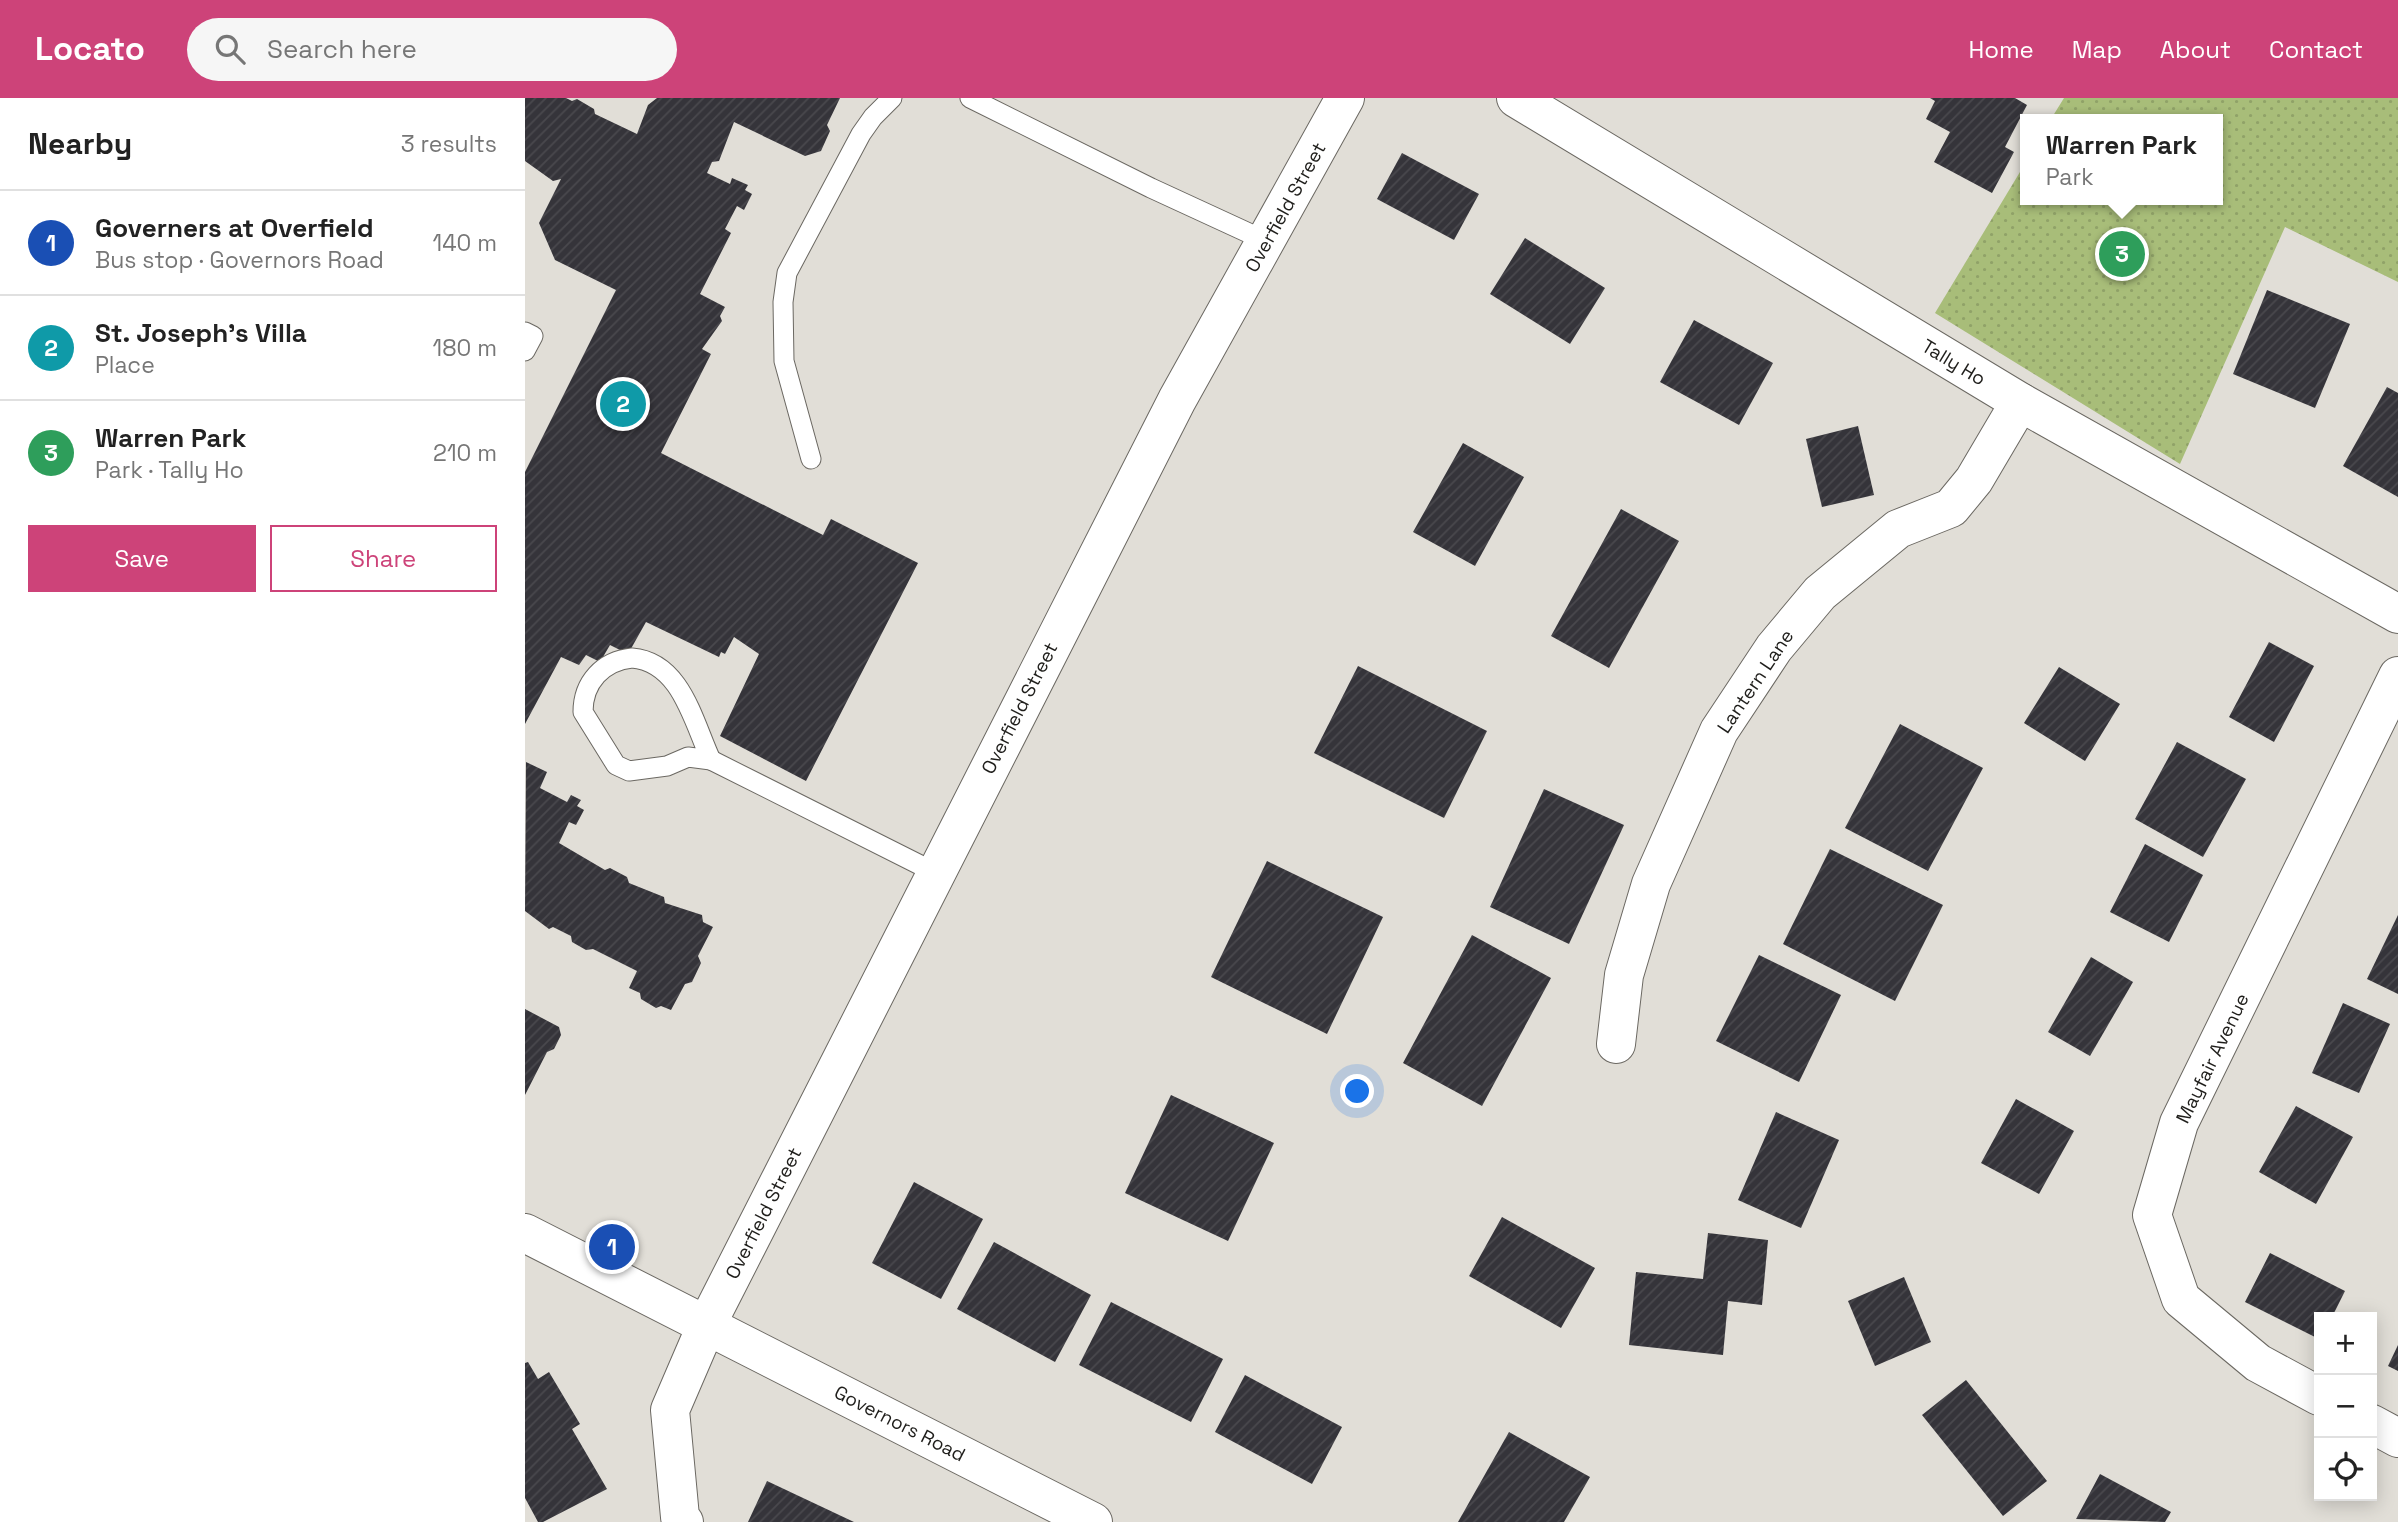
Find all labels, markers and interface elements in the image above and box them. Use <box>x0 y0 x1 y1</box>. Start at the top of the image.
search box <box>187 18 677 81</box>
text: Locato <box>35 28 145 70</box>
icon: search <box>211 30 249 68</box>
text: Search here <box>267 32 417 66</box>
text: Home <box>1968 34 2034 65</box>
text: Map <box>2072 34 2122 65</box>
text: About <box>2160 34 2231 65</box>
text: Contact <box>2269 34 2363 65</box>
popup <box>2020 114 2223 205</box>
text: Nearby <box>28 124 132 163</box>
text: Warren Park <box>2046 128 2197 162</box>
text: 3 results <box>401 129 497 159</box>
street label: Overfield Street <box>1239 138 1331 277</box>
text: Park <box>2046 162 2094 192</box>
text: Governers at Overfield <box>95 211 374 245</box>
text: 1 <box>46 228 56 258</box>
text: 140 m <box>433 228 497 258</box>
pin: 3 <box>2099 228 2145 280</box>
text: Bus stop · Governors Road <box>95 245 384 275</box>
text: St. Joseph's Villa <box>95 316 307 350</box>
text: 2 <box>44 333 58 363</box>
text: 180 m <box>433 333 497 363</box>
street label: Tally Ho <box>1917 334 1990 391</box>
text: Place <box>95 350 155 380</box>
pin: 2 <box>600 378 646 430</box>
text: Warren Park <box>95 421 246 455</box>
text: 3 <box>44 438 58 468</box>
text: 210 m <box>433 438 497 468</box>
text: Park · Tally Ho <box>95 455 244 485</box>
button: Save <box>28 525 256 592</box>
button: Share <box>270 525 497 592</box>
street label: Lantern Lane <box>1711 624 1799 738</box>
street label: Overfield Street <box>975 638 1063 778</box>
street label: Mayfair Avenue <box>2170 989 2255 1127</box>
your location <box>1340 1074 1374 1108</box>
street label: Overfield Street <box>719 1143 807 1283</box>
pin: 1 <box>589 1221 635 1273</box>
map controls <box>2314 1312 2377 1501</box>
button: + <box>2314 1312 2377 1375</box>
button: − <box>2314 1375 2377 1438</box>
street label: Governors Road <box>830 1380 970 1467</box>
button: locate <box>2314 1438 2377 1501</box>

